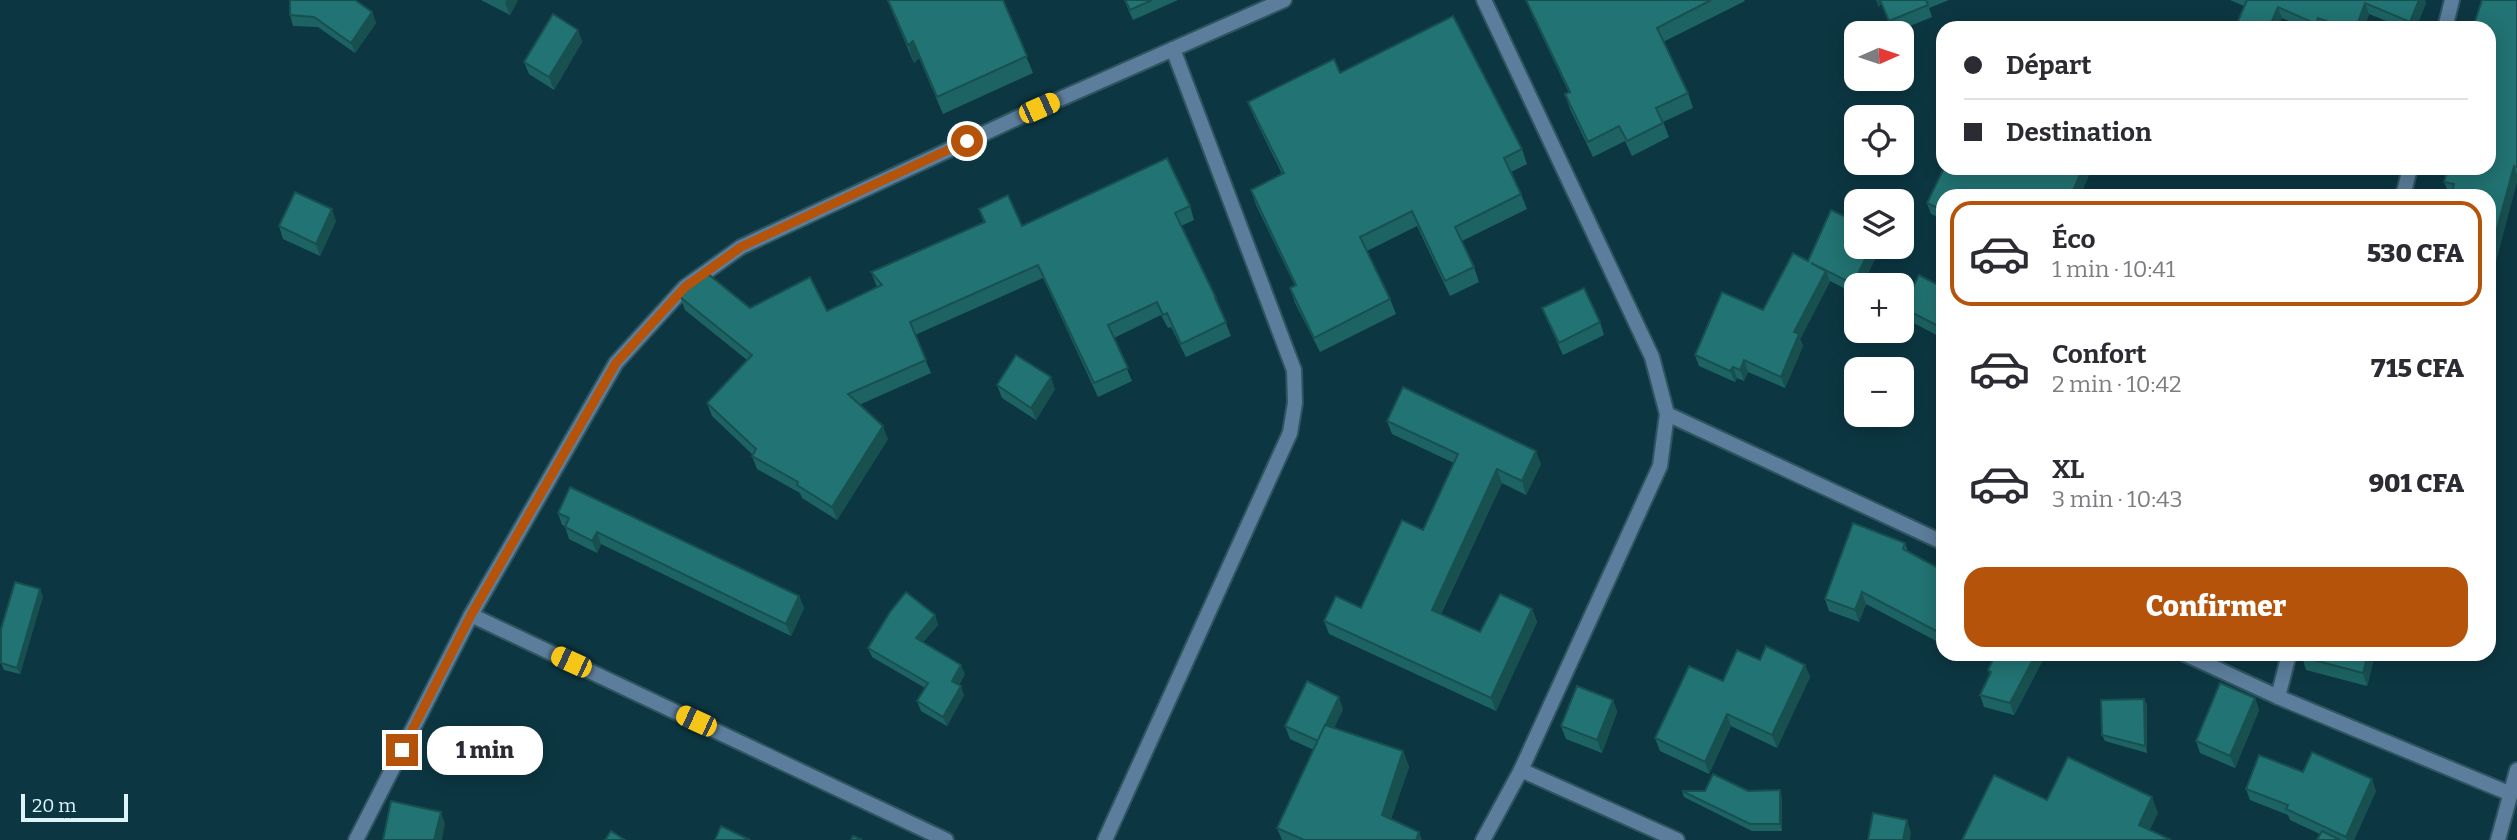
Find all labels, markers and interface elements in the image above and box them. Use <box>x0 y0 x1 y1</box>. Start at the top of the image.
north arrow <box>1844 21 1914 91</box>
map controls <box>1844 21 1914 427</box>
text: Départ <box>2006 50 2092 81</box>
car <box>1016 90 1063 126</box>
button: locate <box>1844 105 1914 175</box>
text: Destination <box>2006 117 2152 148</box>
route start <box>951 125 983 157</box>
button: layers <box>1844 189 1914 259</box>
icon: car <box>1968 222 2031 285</box>
text: Éco <box>2052 224 2095 255</box>
text: 530 CFA <box>2367 238 2464 269</box>
text: 1 min · 10:41 <box>2052 255 2175 283</box>
button: + <box>1844 273 1914 343</box>
icon: car <box>1968 337 2031 400</box>
text: Confort <box>2052 339 2147 370</box>
text: 715 CFA <box>2371 353 2464 384</box>
button: − <box>1844 357 1914 427</box>
text: 2 min · 10:42 <box>2052 370 2181 398</box>
icon: car <box>1968 452 2031 515</box>
text: XL <box>2052 454 2084 485</box>
text: 901 CFA <box>2369 468 2464 499</box>
text: 3 min · 10:43 <box>2052 485 2183 513</box>
button: Confirmer <box>1964 567 2468 647</box>
car <box>548 644 595 680</box>
car <box>673 703 720 739</box>
callout: 1 min <box>426 726 542 774</box>
route end <box>386 734 418 766</box>
text: 1 min <box>456 736 514 764</box>
scale bar <box>21 791 128 823</box>
text: 20 m <box>32 794 76 817</box>

